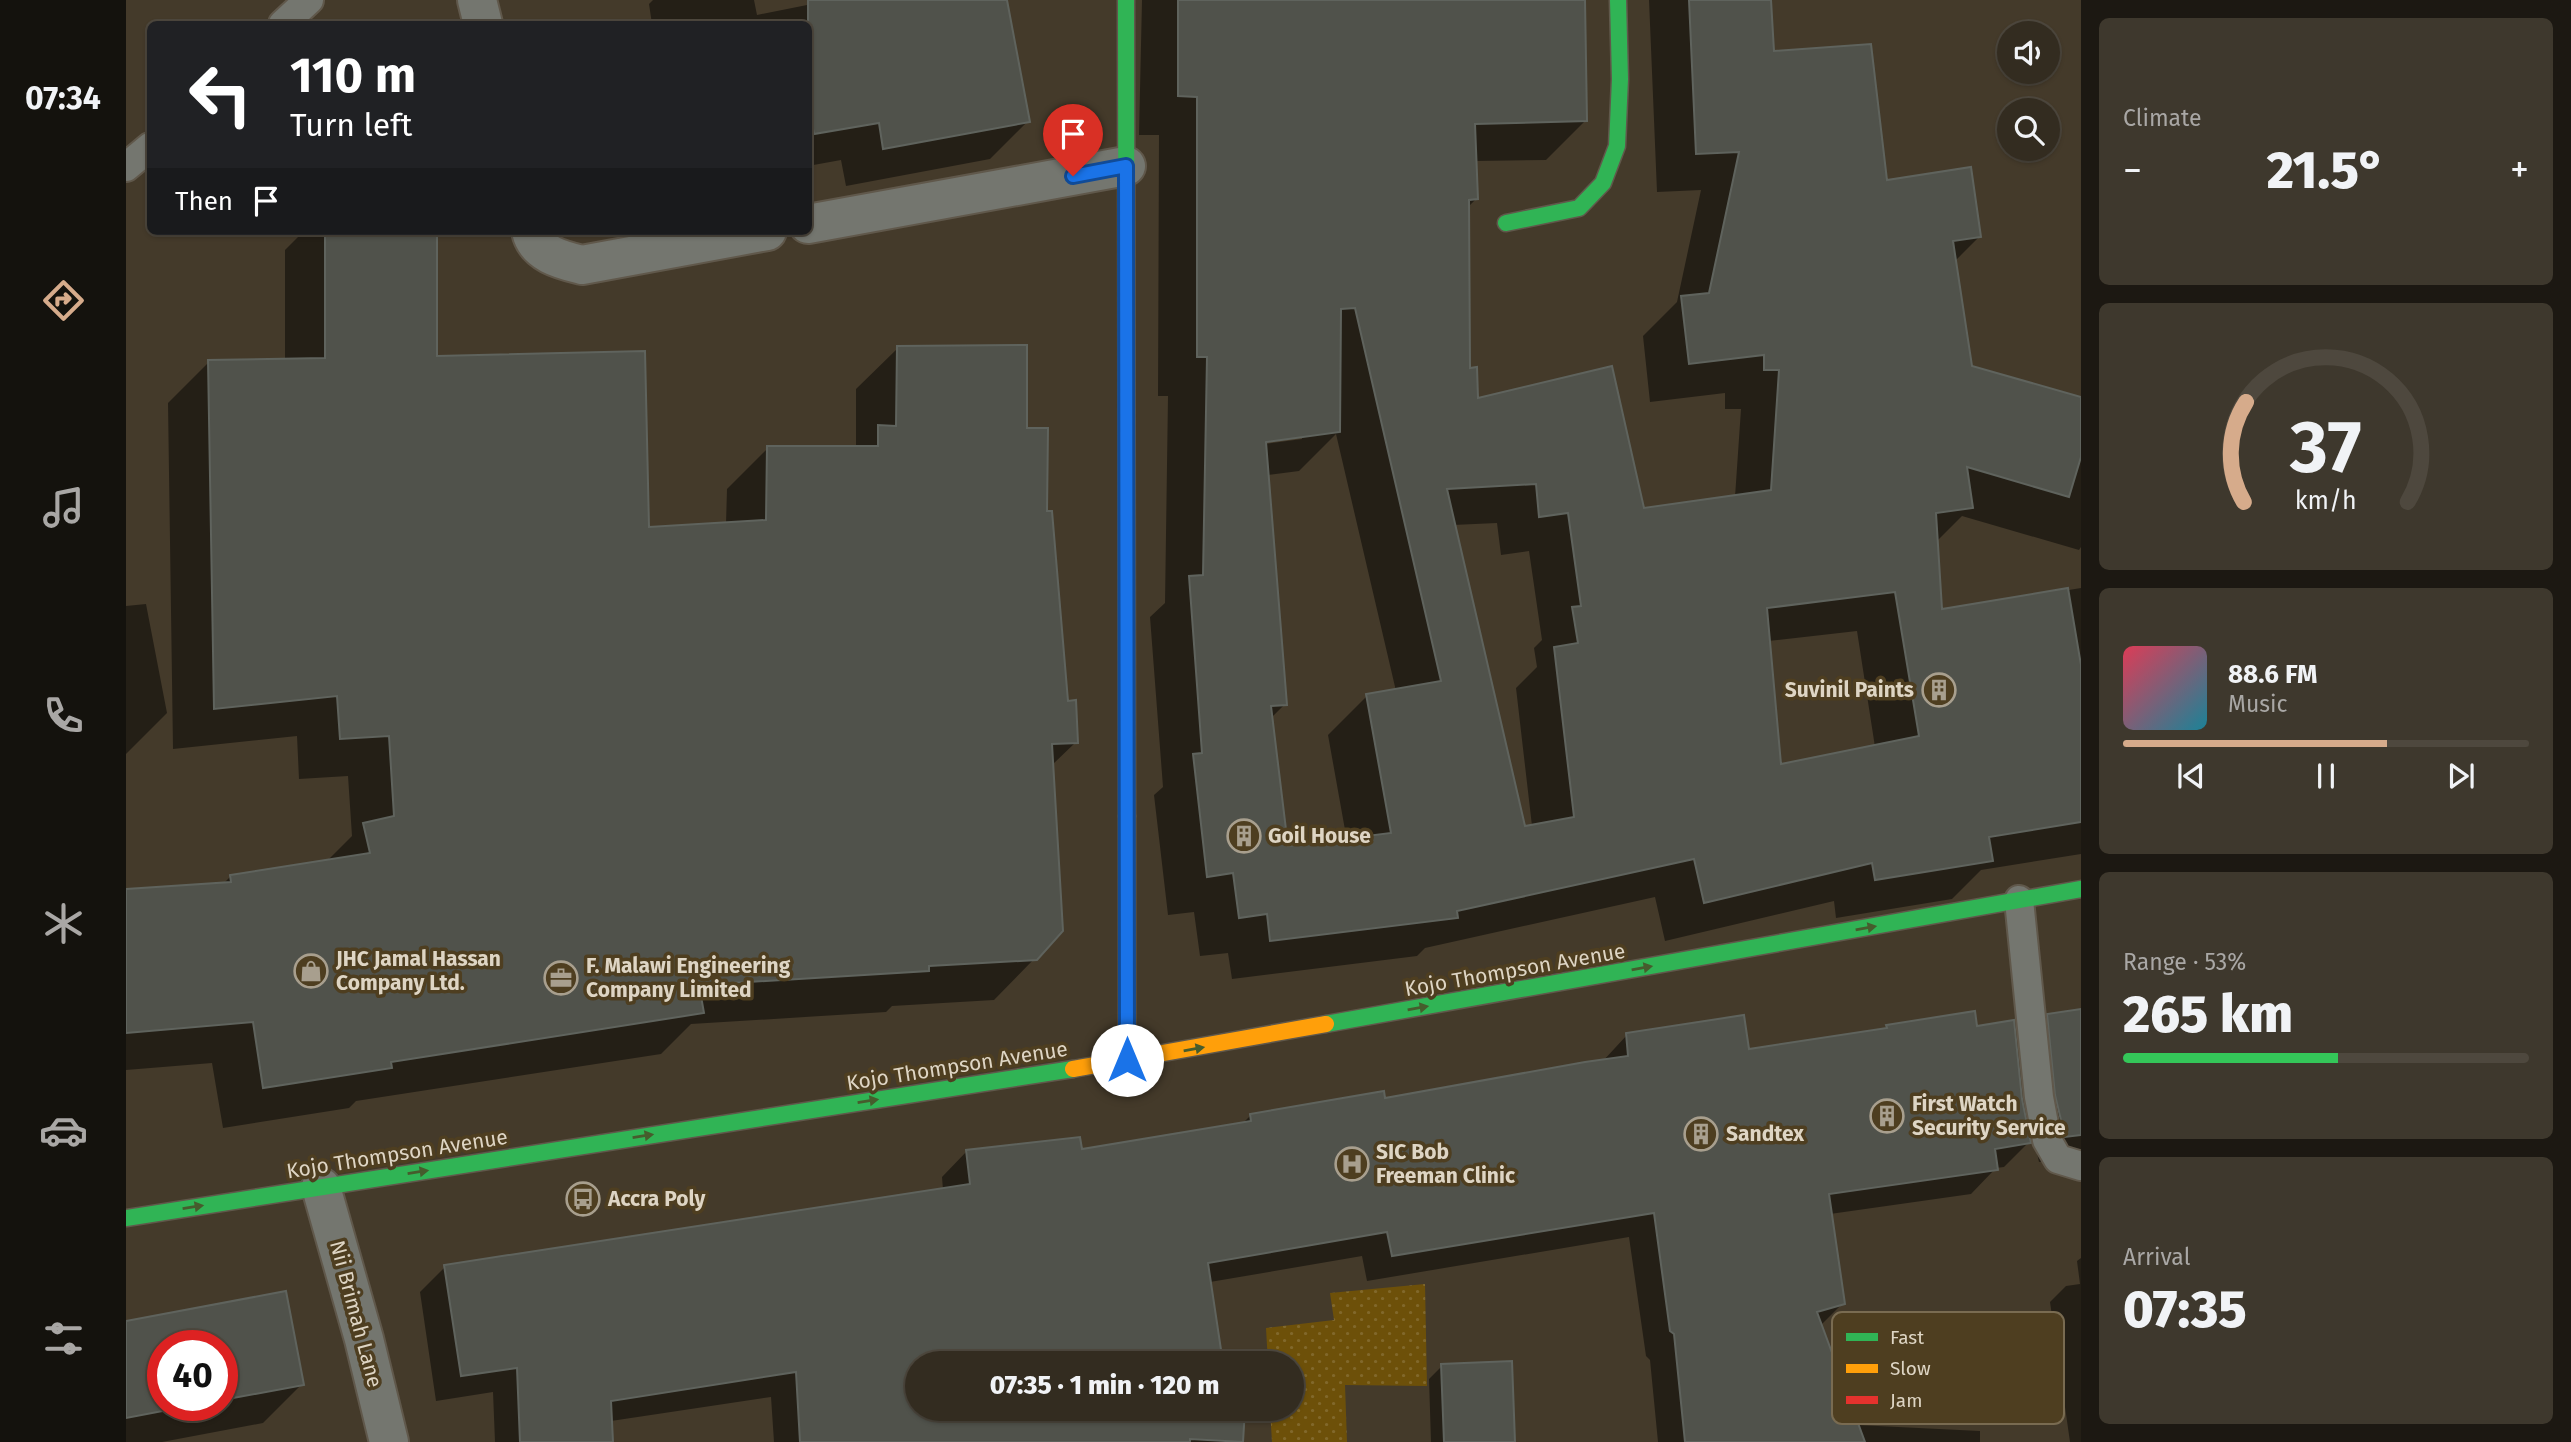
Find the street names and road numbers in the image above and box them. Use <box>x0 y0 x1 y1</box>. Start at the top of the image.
street label: Kojo Thompson Avenue <box>1403 938 1627 1002</box>
street label: Kojo Thompson Avenue <box>845 1036 1069 1096</box>
street label: Kojo Thompson Avenue <box>285 1124 509 1184</box>
street label: Nii Brimah Lane <box>324 1238 388 1390</box>

